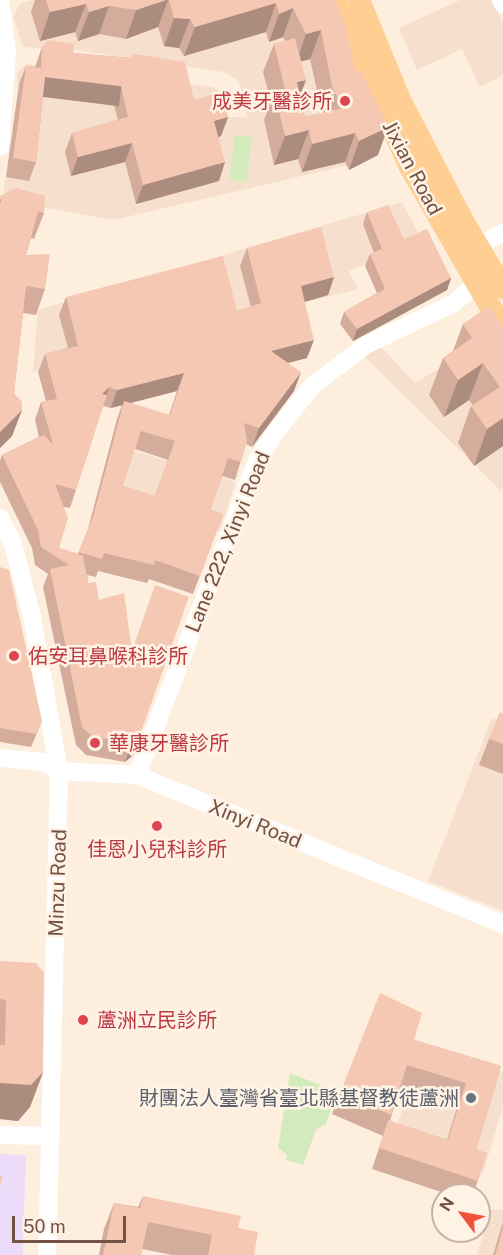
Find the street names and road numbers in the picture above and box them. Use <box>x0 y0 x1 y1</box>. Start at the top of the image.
street label: Jixian Road <box>377 117 447 219</box>
street label: Lane 222, Xinyi Road <box>181 448 275 636</box>
street label: Xinyi Road <box>205 795 305 853</box>
street label: Minzu Road <box>44 829 72 937</box>

